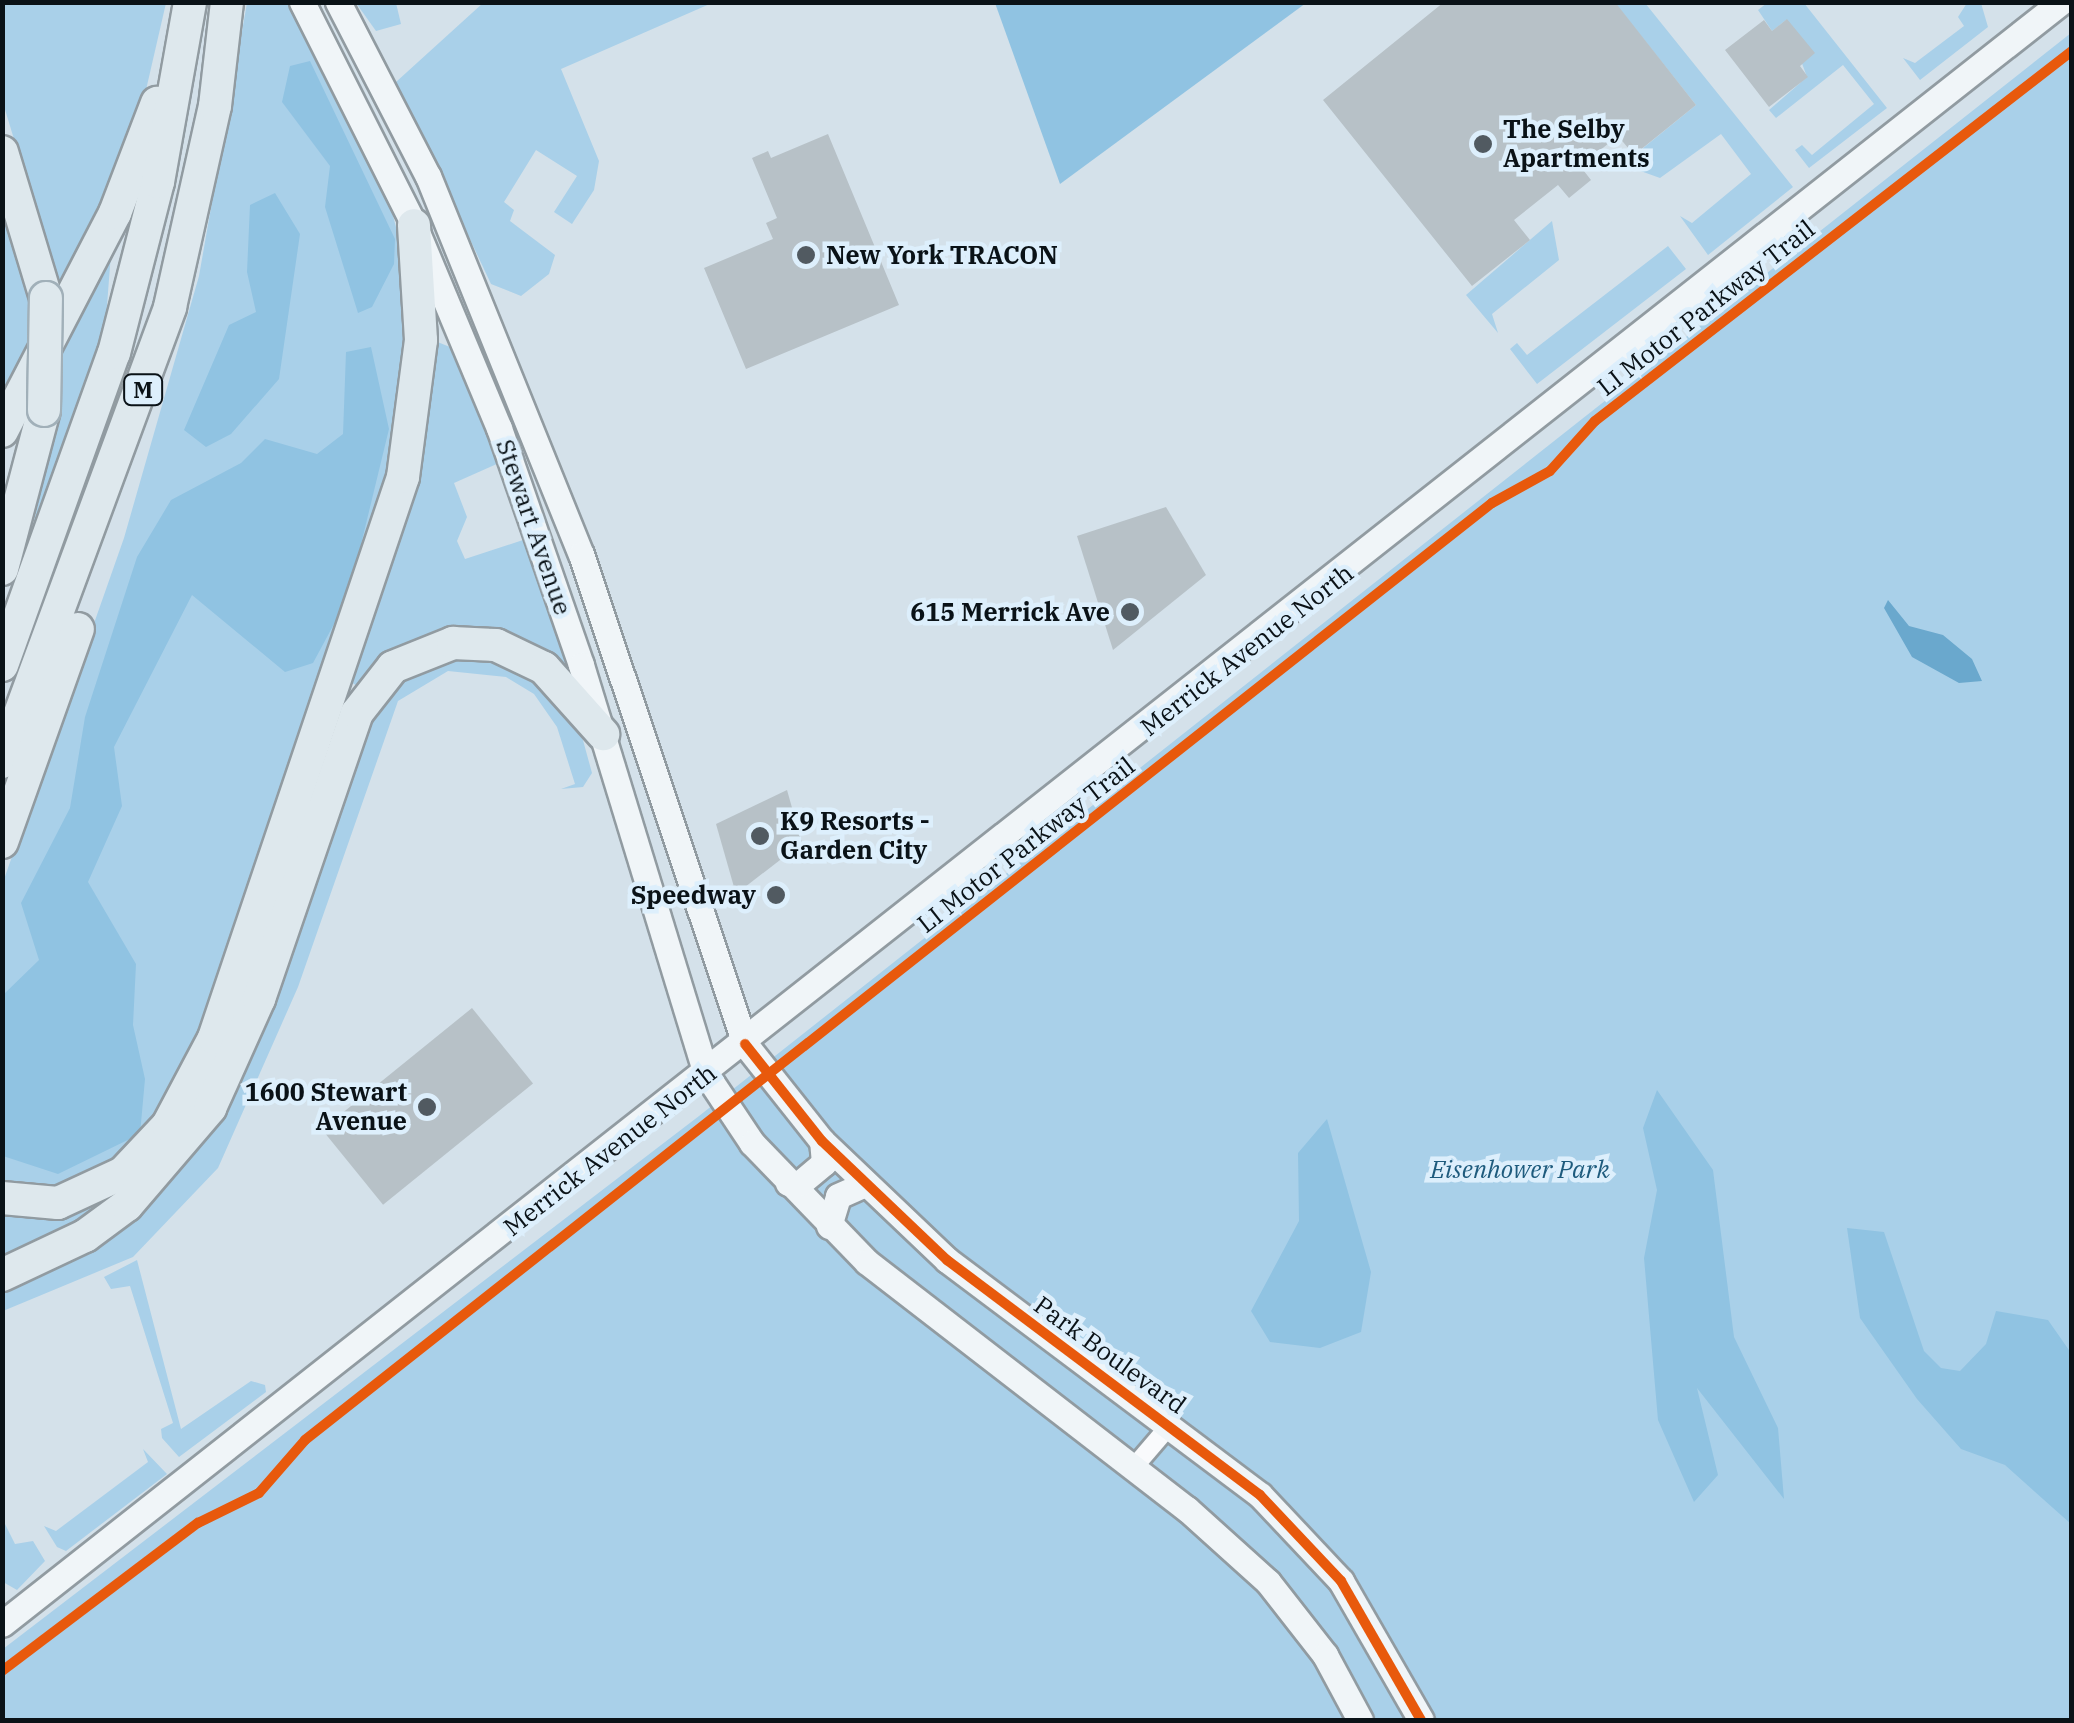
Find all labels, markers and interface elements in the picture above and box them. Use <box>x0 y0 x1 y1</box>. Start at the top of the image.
place label: The Selby Apartments <box>1503 115 1650 174</box>
marker: The Selby Apartments <box>1472 133 1494 155</box>
street label: LI Motor Parkway Trail <box>1591 214 1821 402</box>
place label: New York TRACON <box>826 240 1058 270</box>
marker: New York TRACON <box>795 244 817 266</box>
road number: M <box>123 373 163 407</box>
street label: Stewart Avenue <box>490 435 578 619</box>
street label: Merrick Avenue North <box>1135 558 1359 742</box>
place label: 615 Merrick Ave <box>910 597 1110 627</box>
marker: 615 Merrick Ave <box>1119 601 1141 623</box>
street label: LI Motor Parkway Trail <box>911 751 1141 939</box>
place label: K9 Resorts - Garden City <box>780 807 930 866</box>
marker: K9 Resorts - Garden City <box>749 825 771 847</box>
place label: Speedway <box>631 880 756 910</box>
marker: Speedway <box>765 884 787 906</box>
street label: Merrick Avenue North <box>498 1058 722 1242</box>
place label: 1600 Stewart Avenue <box>245 1078 407 1137</box>
marker: 1600 Stewart Avenue <box>416 1096 438 1118</box>
park label: Eisenhower Park <box>1430 1154 1610 1184</box>
street label: Park Boulevard <box>1028 1290 1192 1420</box>

